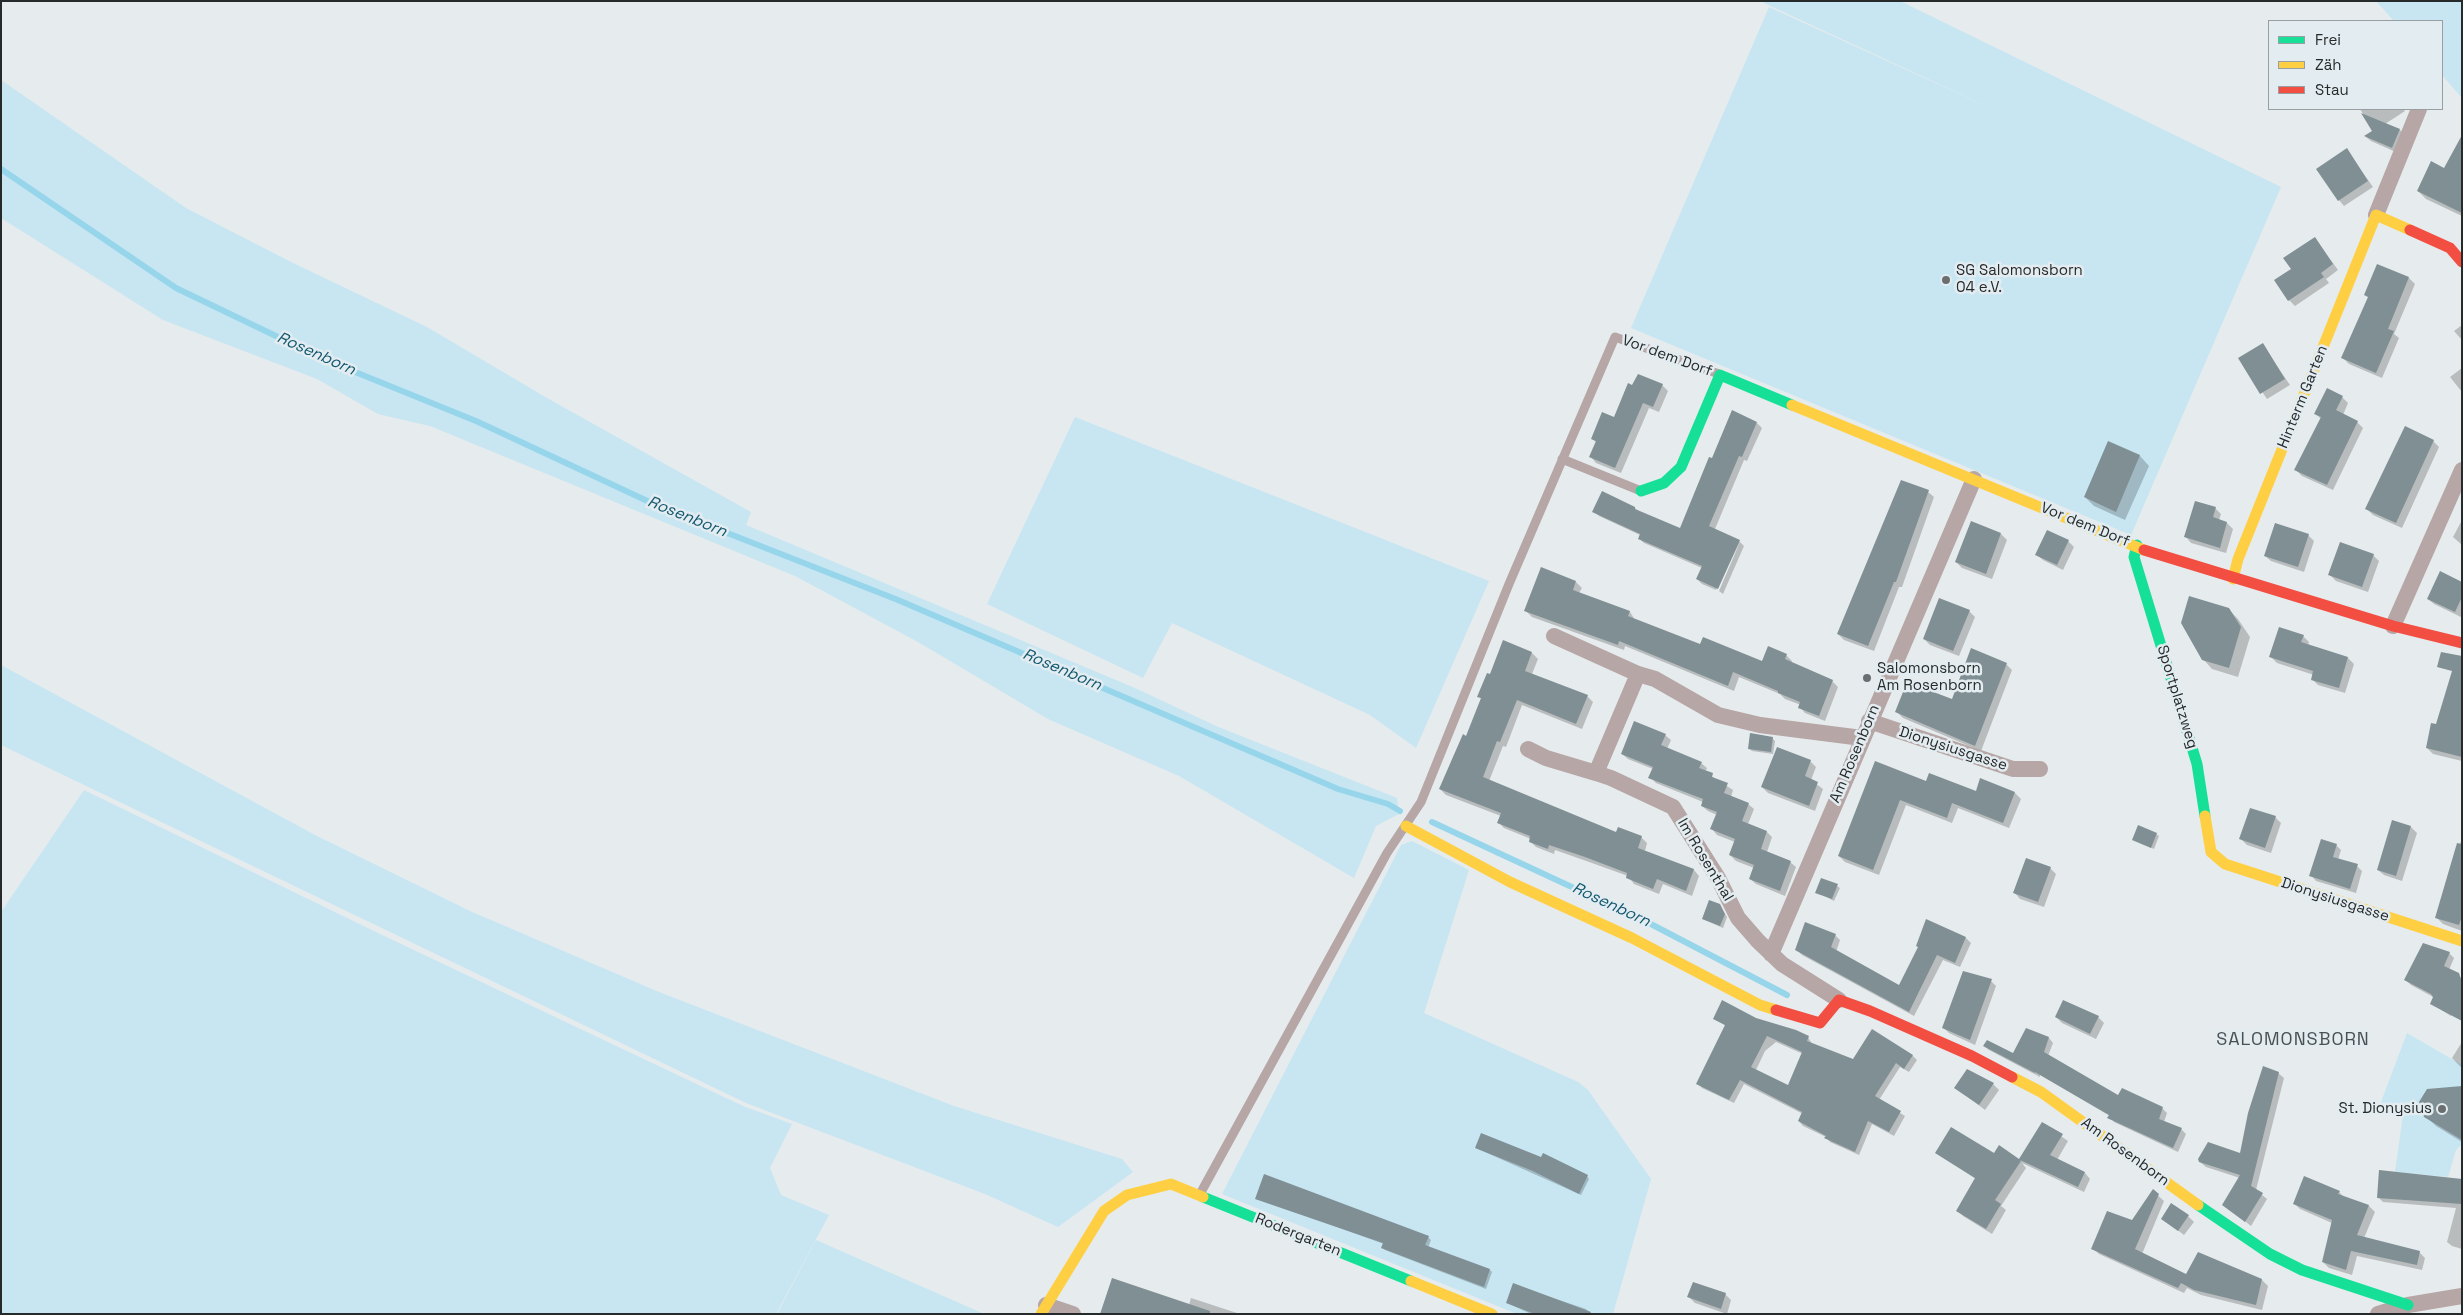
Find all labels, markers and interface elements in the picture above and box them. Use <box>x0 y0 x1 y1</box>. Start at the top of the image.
legend <box>2268 20 2443 110</box>
text: Frei <box>2315 30 2341 49</box>
text: Zäh <box>2315 55 2341 74</box>
text: Stau <box>2315 80 2349 99</box>
place label: SG Salomonsborn 04 e.V. <box>1956 262 2083 297</box>
marker: SG Salomonsborn 04 e.V. <box>1940 274 1952 286</box>
water label: Rosenborn <box>274 328 358 380</box>
street label: Vor dem Dorf <box>1620 331 1714 381</box>
street label: Hinterm Garten <box>2274 343 2332 451</box>
water label: Rosenborn <box>645 492 729 542</box>
street label: Vor dem Dorf <box>2038 499 2132 551</box>
street label: Sportplatzweg <box>2153 643 2201 751</box>
water label: Rosenborn <box>1020 645 1104 695</box>
place label: Salomonsborn Am Rosenborn <box>1877 660 1982 695</box>
marker: Salomonsborn Am Rosenborn <box>1861 672 1873 684</box>
street label: Am Rosenborn <box>1826 702 1884 806</box>
street label: Dionysiusgasse <box>1897 723 2009 775</box>
street label: Im Rosenthal <box>1673 815 1737 905</box>
street label: Dionysiusgasse <box>2279 874 2391 926</box>
water label: Rosenborn <box>1569 879 1653 931</box>
district label: SALOMONSBORN <box>2215 1029 2371 1051</box>
place label: St. Dionysius <box>2338 1100 2432 1118</box>
marker: St. Dionysius <box>2436 1103 2448 1115</box>
street label: Am Rosenborn <box>2077 1114 2173 1190</box>
street label: Rodergarten <box>1252 1210 1344 1260</box>

